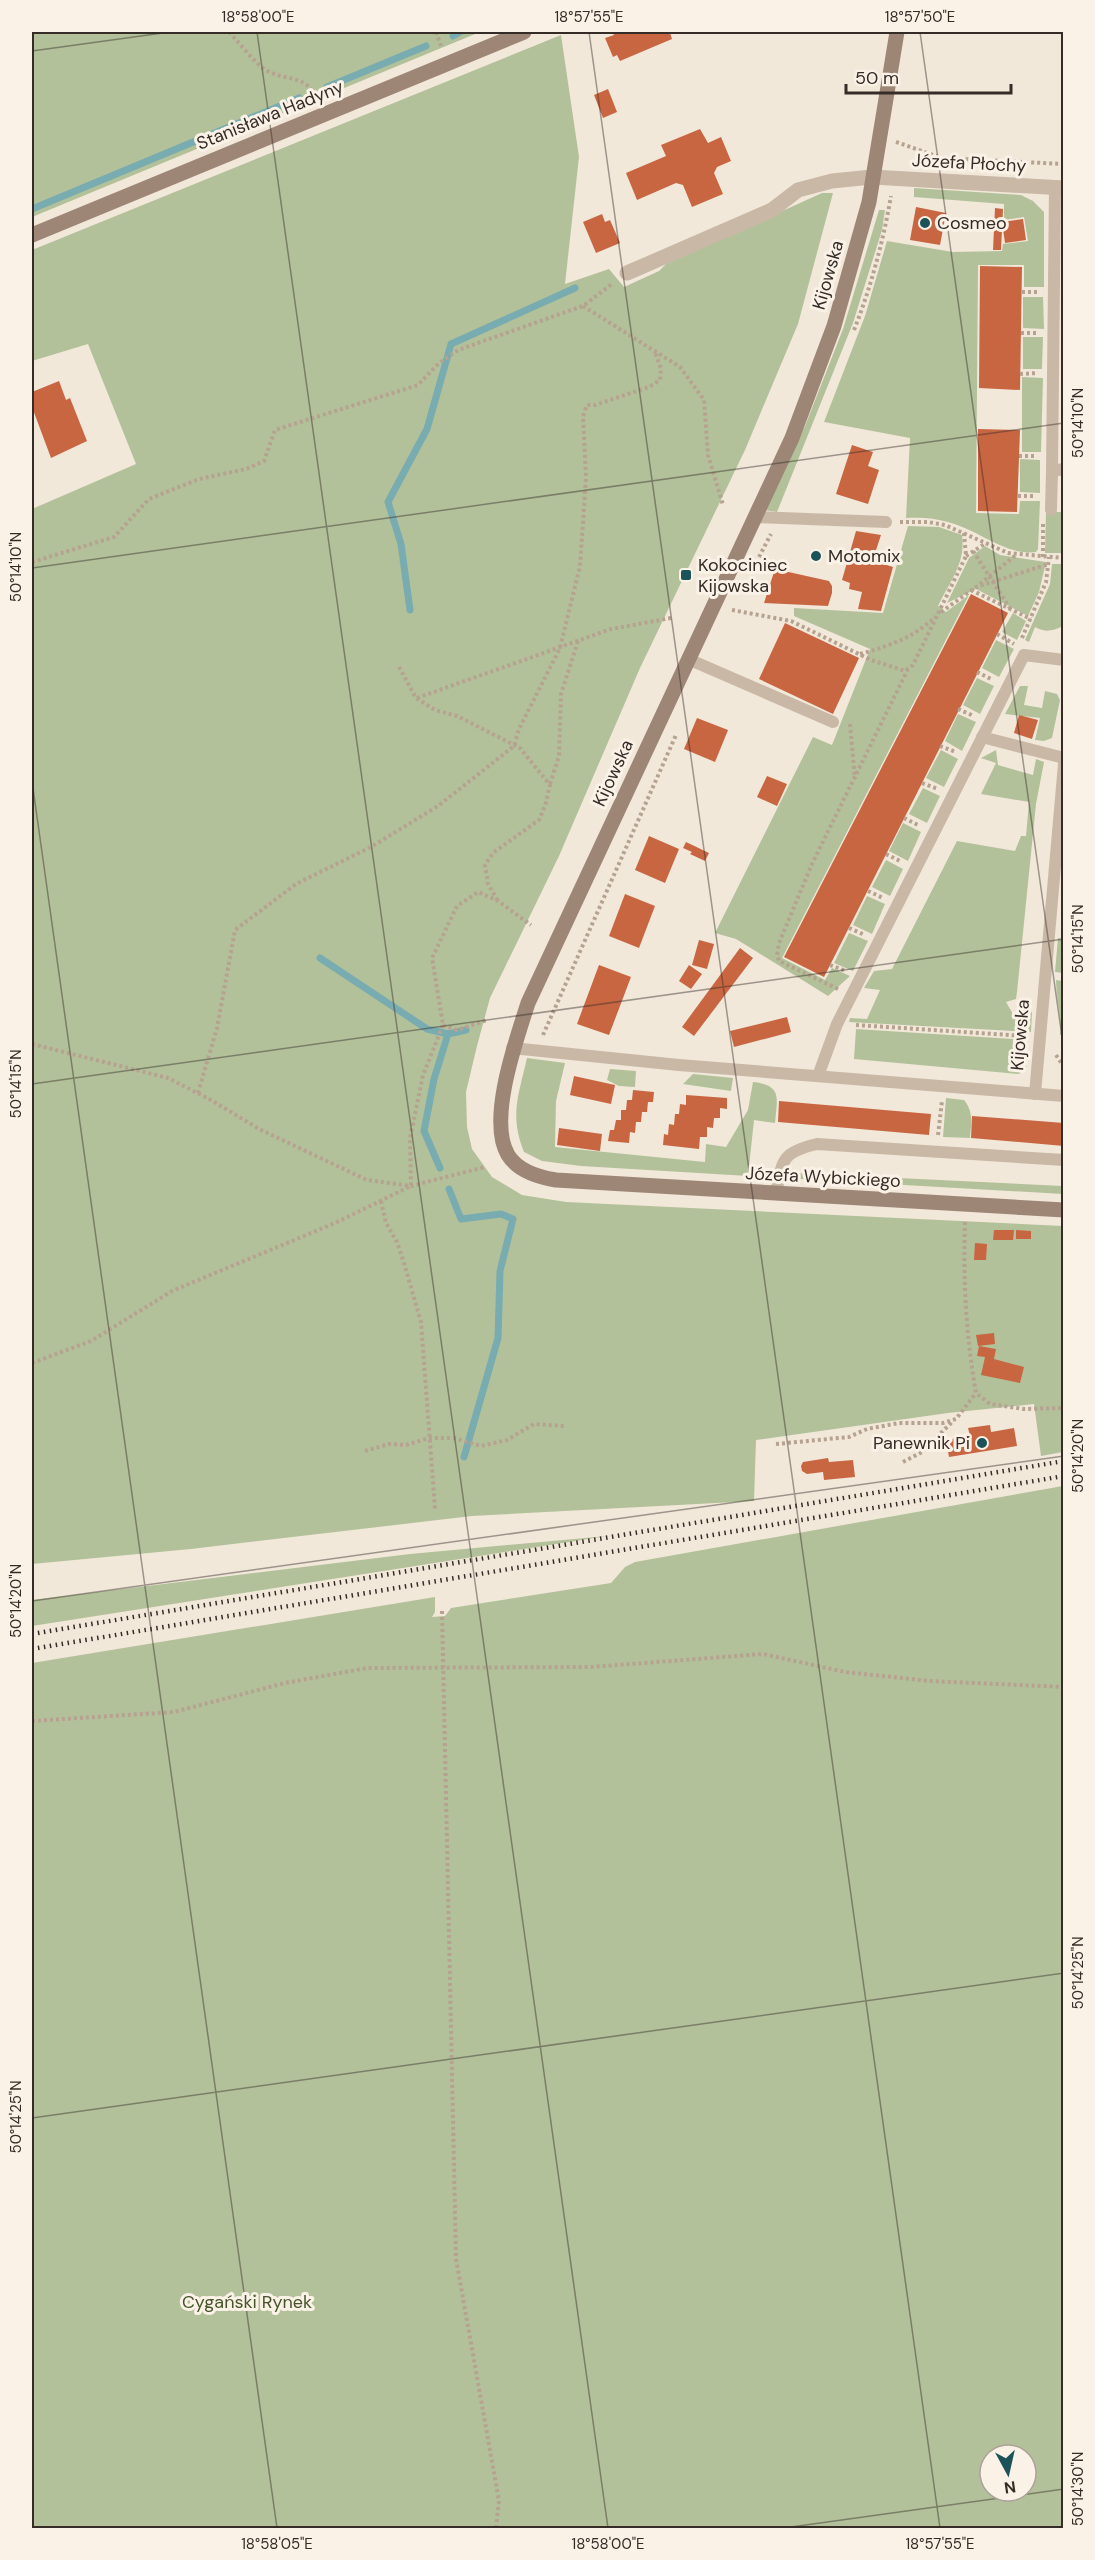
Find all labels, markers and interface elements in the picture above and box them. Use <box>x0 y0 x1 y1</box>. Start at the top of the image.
text: 18°58'00"E <box>222 7 294 27</box>
text: 18°57'55"E <box>554 7 624 27</box>
text: 18°57'50"E <box>885 7 955 27</box>
scale bar <box>846 57 1011 95</box>
text: 50 m <box>855 66 899 90</box>
street label: Stanisława Hadyny <box>193 75 347 155</box>
street label: Józefa Płochy <box>911 148 1027 178</box>
place label: Cosmeo <box>937 211 1007 235</box>
marker: Cosmeo <box>918 216 932 230</box>
street label: Kijowska <box>807 238 849 312</box>
text: 50°14'10"N <box>1068 388 1088 458</box>
text: 50°14'10"N <box>6 532 26 602</box>
place label: Motomix <box>828 544 900 568</box>
marker: Motomix <box>809 549 823 563</box>
place label: Kokociniec Kijowska <box>698 553 787 598</box>
marker: Kokociniec Kijowska <box>679 568 693 582</box>
street label: Kijowska <box>587 736 639 810</box>
text: 50°14'15"N <box>1068 904 1088 974</box>
street label: Kijowska <box>1005 999 1035 1071</box>
text: 50°14'15"N <box>6 1049 26 1119</box>
street label: Józefa Wybickiego <box>745 1161 901 1193</box>
text: 50°14'20"N <box>1068 1419 1088 1493</box>
place label: Panewnik Pi <box>873 1431 970 1455</box>
marker: Panewnik Pi <box>975 1436 989 1450</box>
text: 50°14'20"N <box>6 1564 26 1638</box>
text: 50°14'25"N <box>1068 1937 1088 2010</box>
text: 50°14'25"N <box>6 2081 26 2154</box>
park label: Cygański Rynek <box>182 2290 312 2314</box>
north arrow <box>978 2443 1038 2503</box>
text: 50°14'30"N <box>1068 2452 1088 2526</box>
text: N <box>1003 2476 1017 2499</box>
text: 18°58'05"E <box>241 2534 313 2554</box>
text: 18°58'00"E <box>572 2534 644 2554</box>
text: 18°57'55"E <box>905 2534 975 2554</box>

